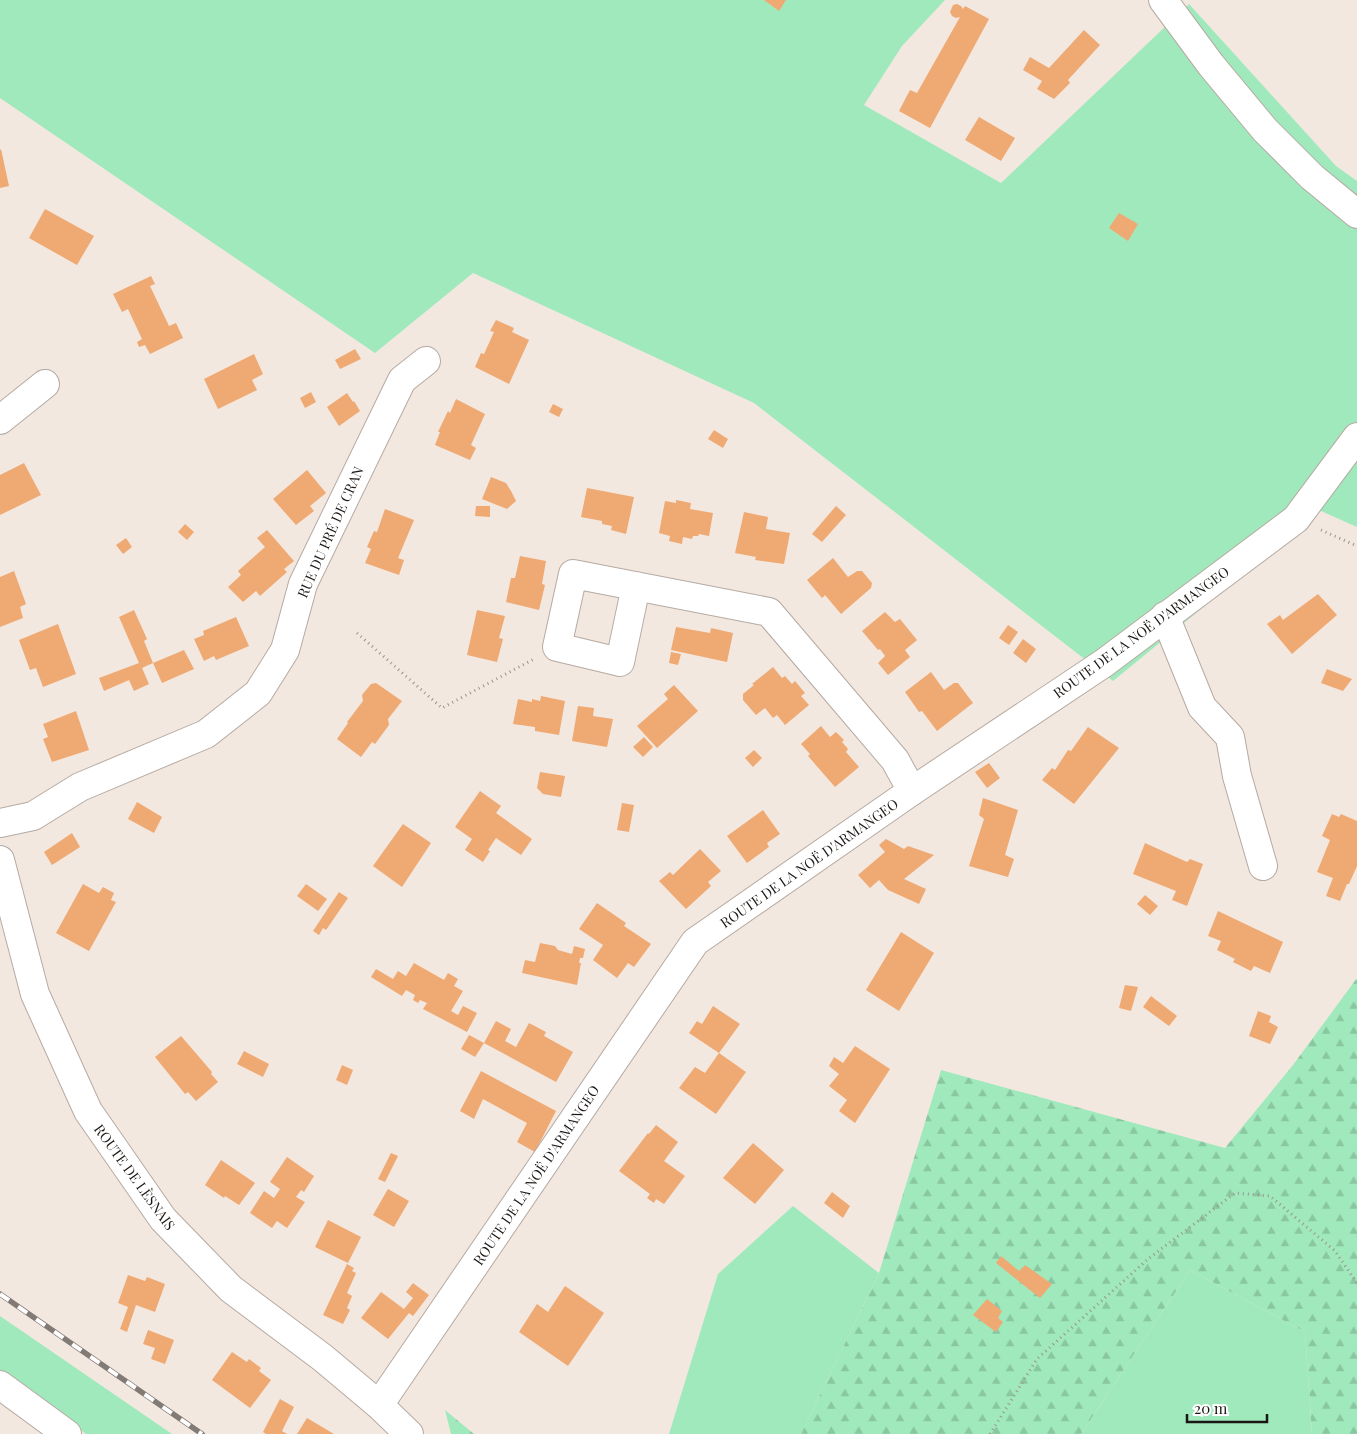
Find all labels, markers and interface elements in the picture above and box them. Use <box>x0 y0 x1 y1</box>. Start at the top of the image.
street label: RUE DU PRÉ DE CRAN <box>292 463 368 601</box>
street label: ROUTE DE LA NOË D'ARMANGEO <box>1049 562 1233 702</box>
street label: ROUTE DE LA NOË D'ARMANGEO <box>716 794 902 932</box>
street label: ROUTE DE LA NOË D'ARMANGEO <box>469 1081 603 1269</box>
street label: ROUTE DE LÈSNAIS <box>90 1120 180 1234</box>
scale bar <box>1187 1392 1267 1424</box>
text: 20 m <box>1194 1398 1228 1418</box>

